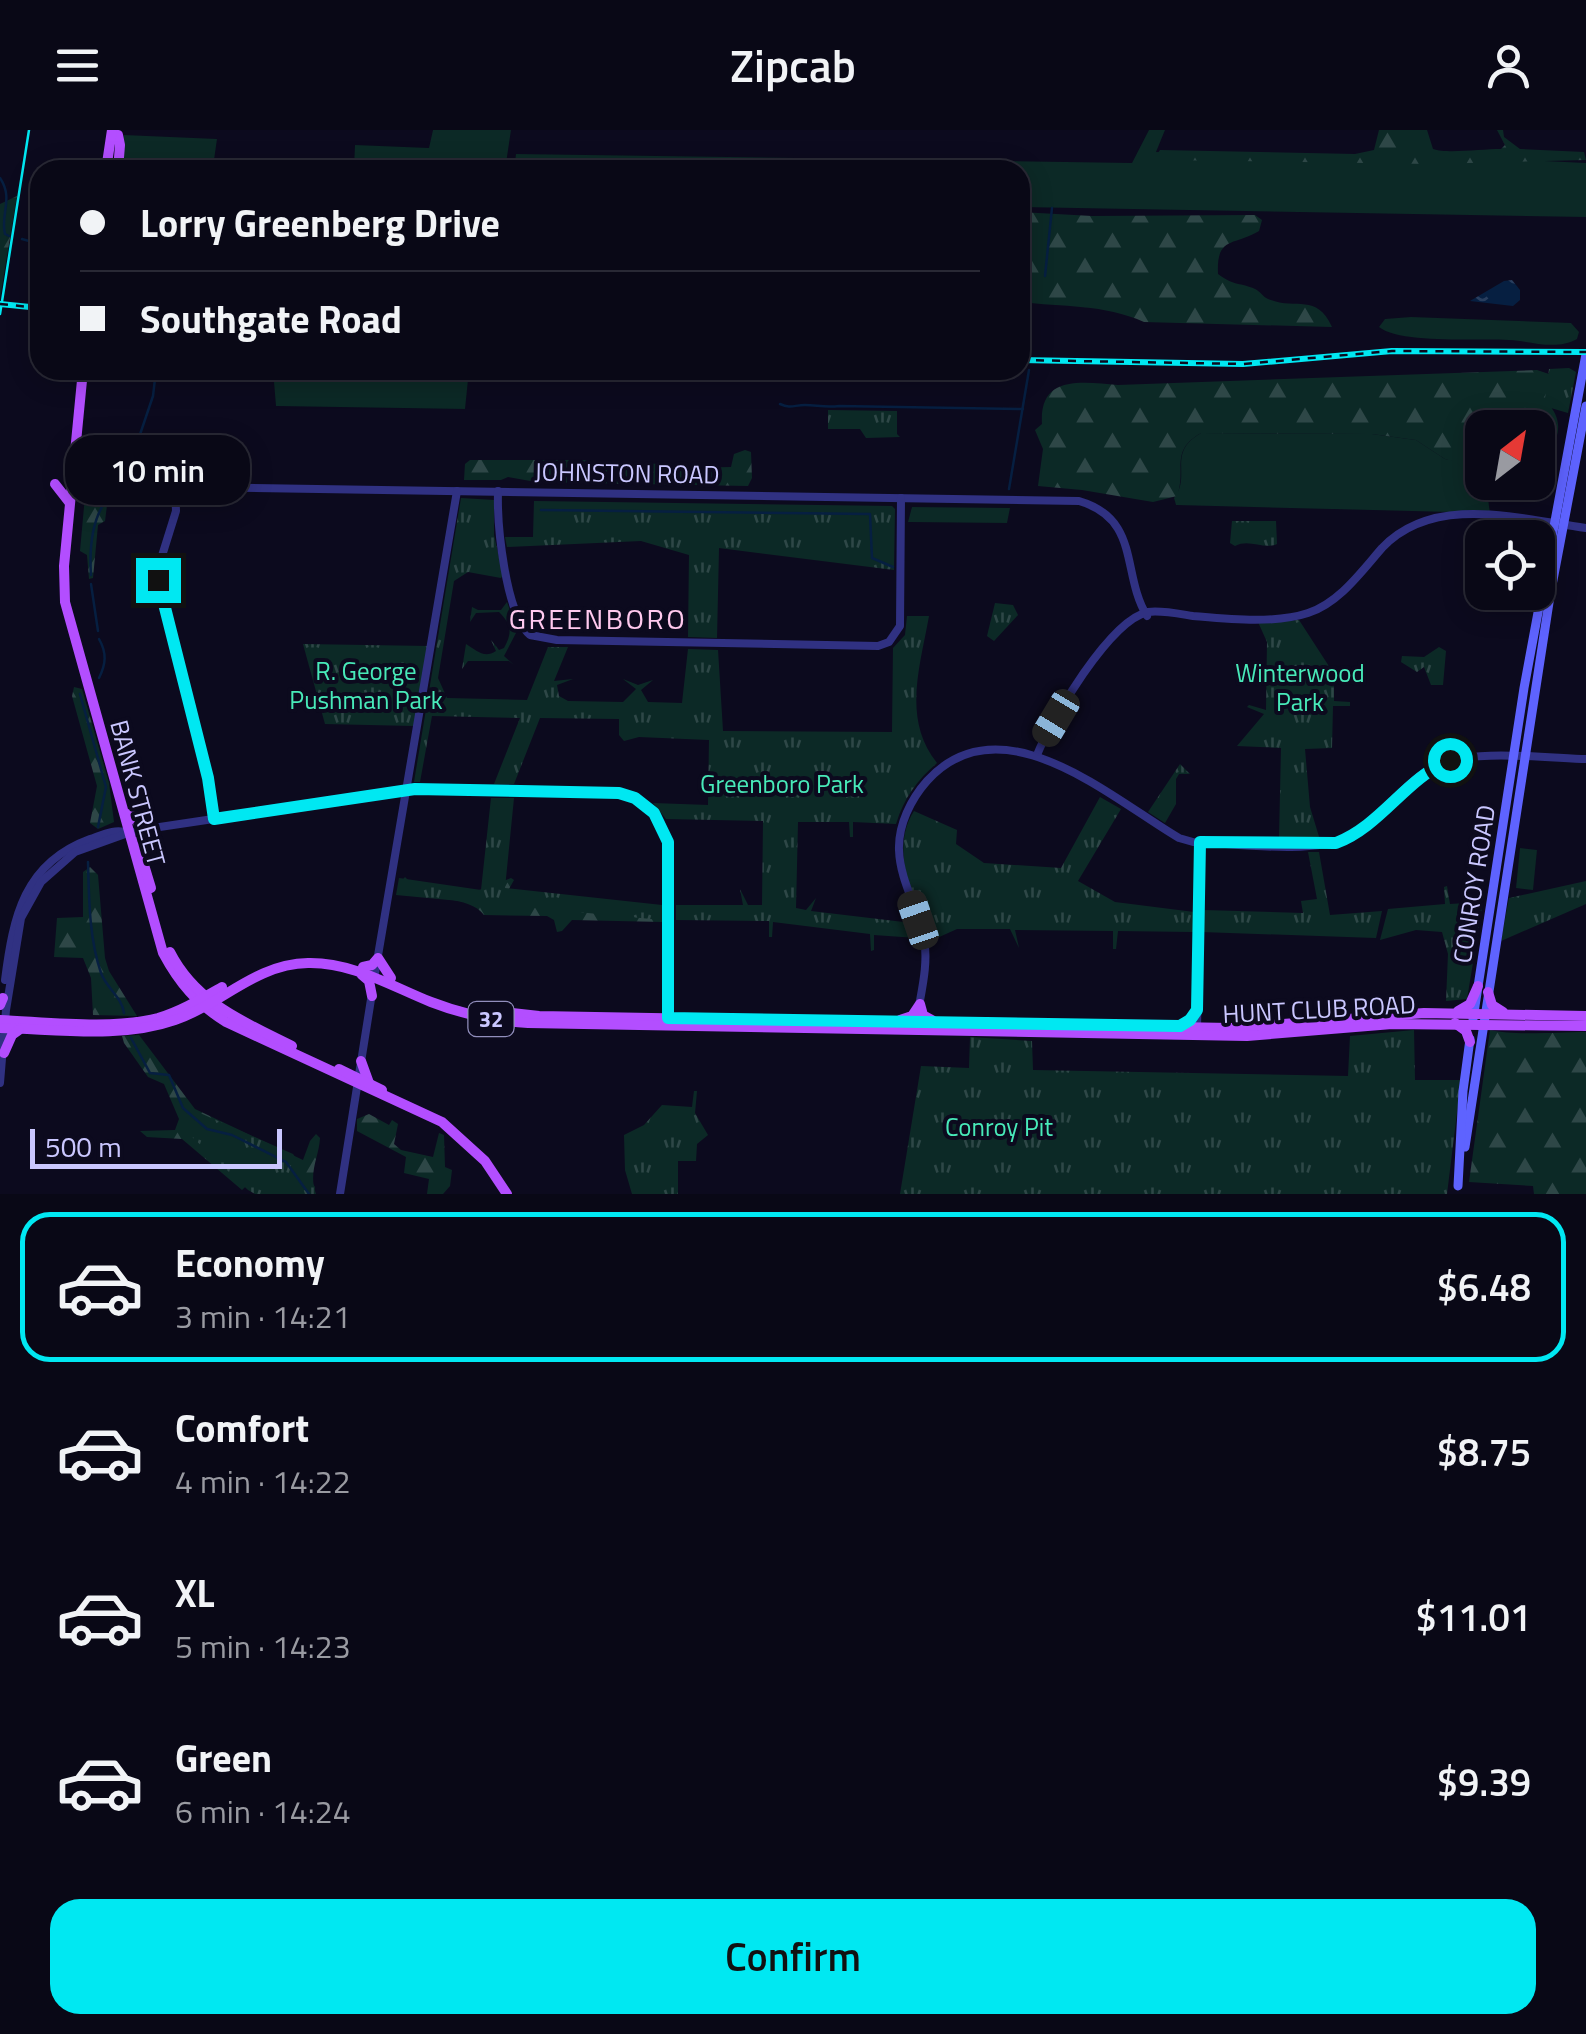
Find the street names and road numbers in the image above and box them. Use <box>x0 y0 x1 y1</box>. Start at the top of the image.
street label: JOHNSTON ROAD <box>534 452 720 494</box>
street label: BANK STREET <box>100 716 176 870</box>
street label: CONROY ROAD <box>1443 802 1505 966</box>
street label: HUNT CLUB ROAD <box>1221 985 1417 1033</box>
road number: 32 <box>468 1002 514 1036</box>

